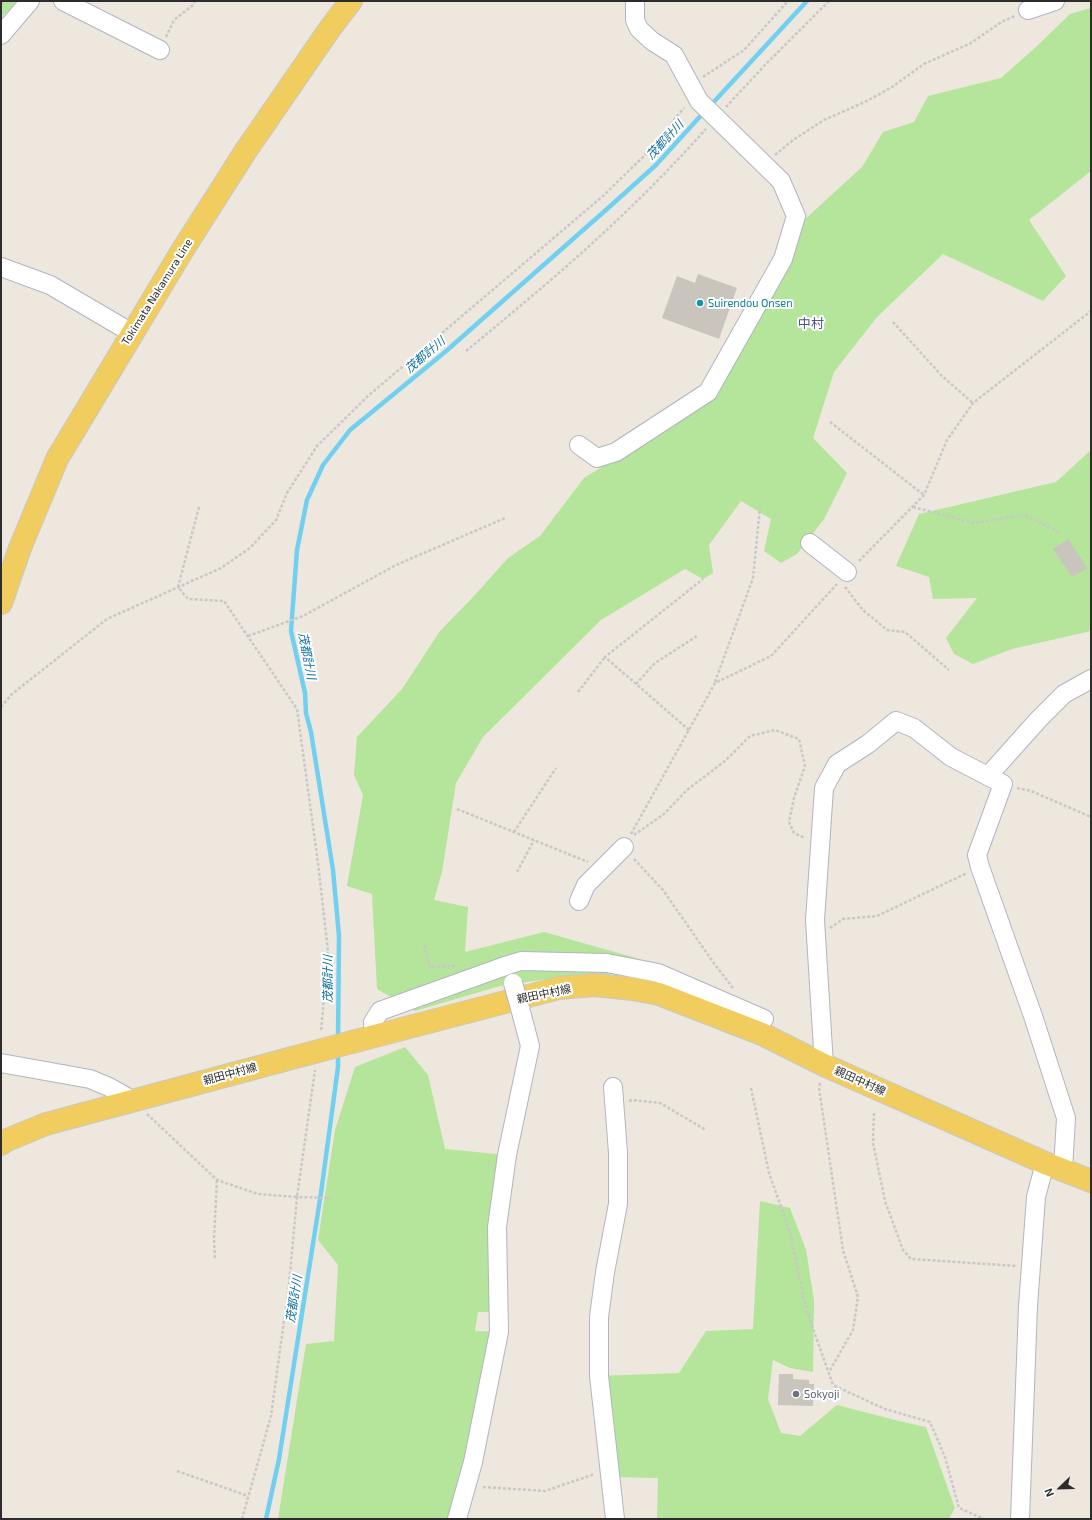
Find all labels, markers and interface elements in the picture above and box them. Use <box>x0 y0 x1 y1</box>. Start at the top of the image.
water label: 茂都計川 <box>643 118 687 162</box>
street label: Tokimata Nakamura Line <box>119 236 195 348</box>
place label: Suirendou Onsen <box>708 296 793 310</box>
marker: Suirendou Onsen <box>695 298 705 308</box>
district label: 中村 <box>798 316 824 332</box>
water label: 茂都計川 <box>402 334 448 376</box>
water label: 茂都計川 <box>295 631 319 681</box>
water label: 茂都計川 <box>321 955 335 1003</box>
street label: 親田中村線 <box>516 982 572 1006</box>
street label: 親田中村線 <box>202 1061 258 1087</box>
street label: 親田中村線 <box>832 1064 888 1098</box>
water label: 茂都計川 <box>283 1274 305 1324</box>
place label: Sokyoji <box>804 1387 839 1401</box>
marker: Sokyoji <box>791 1389 801 1399</box>
north arrow <box>1040 1468 1080 1508</box>
text: N <box>1041 1487 1056 1499</box>

